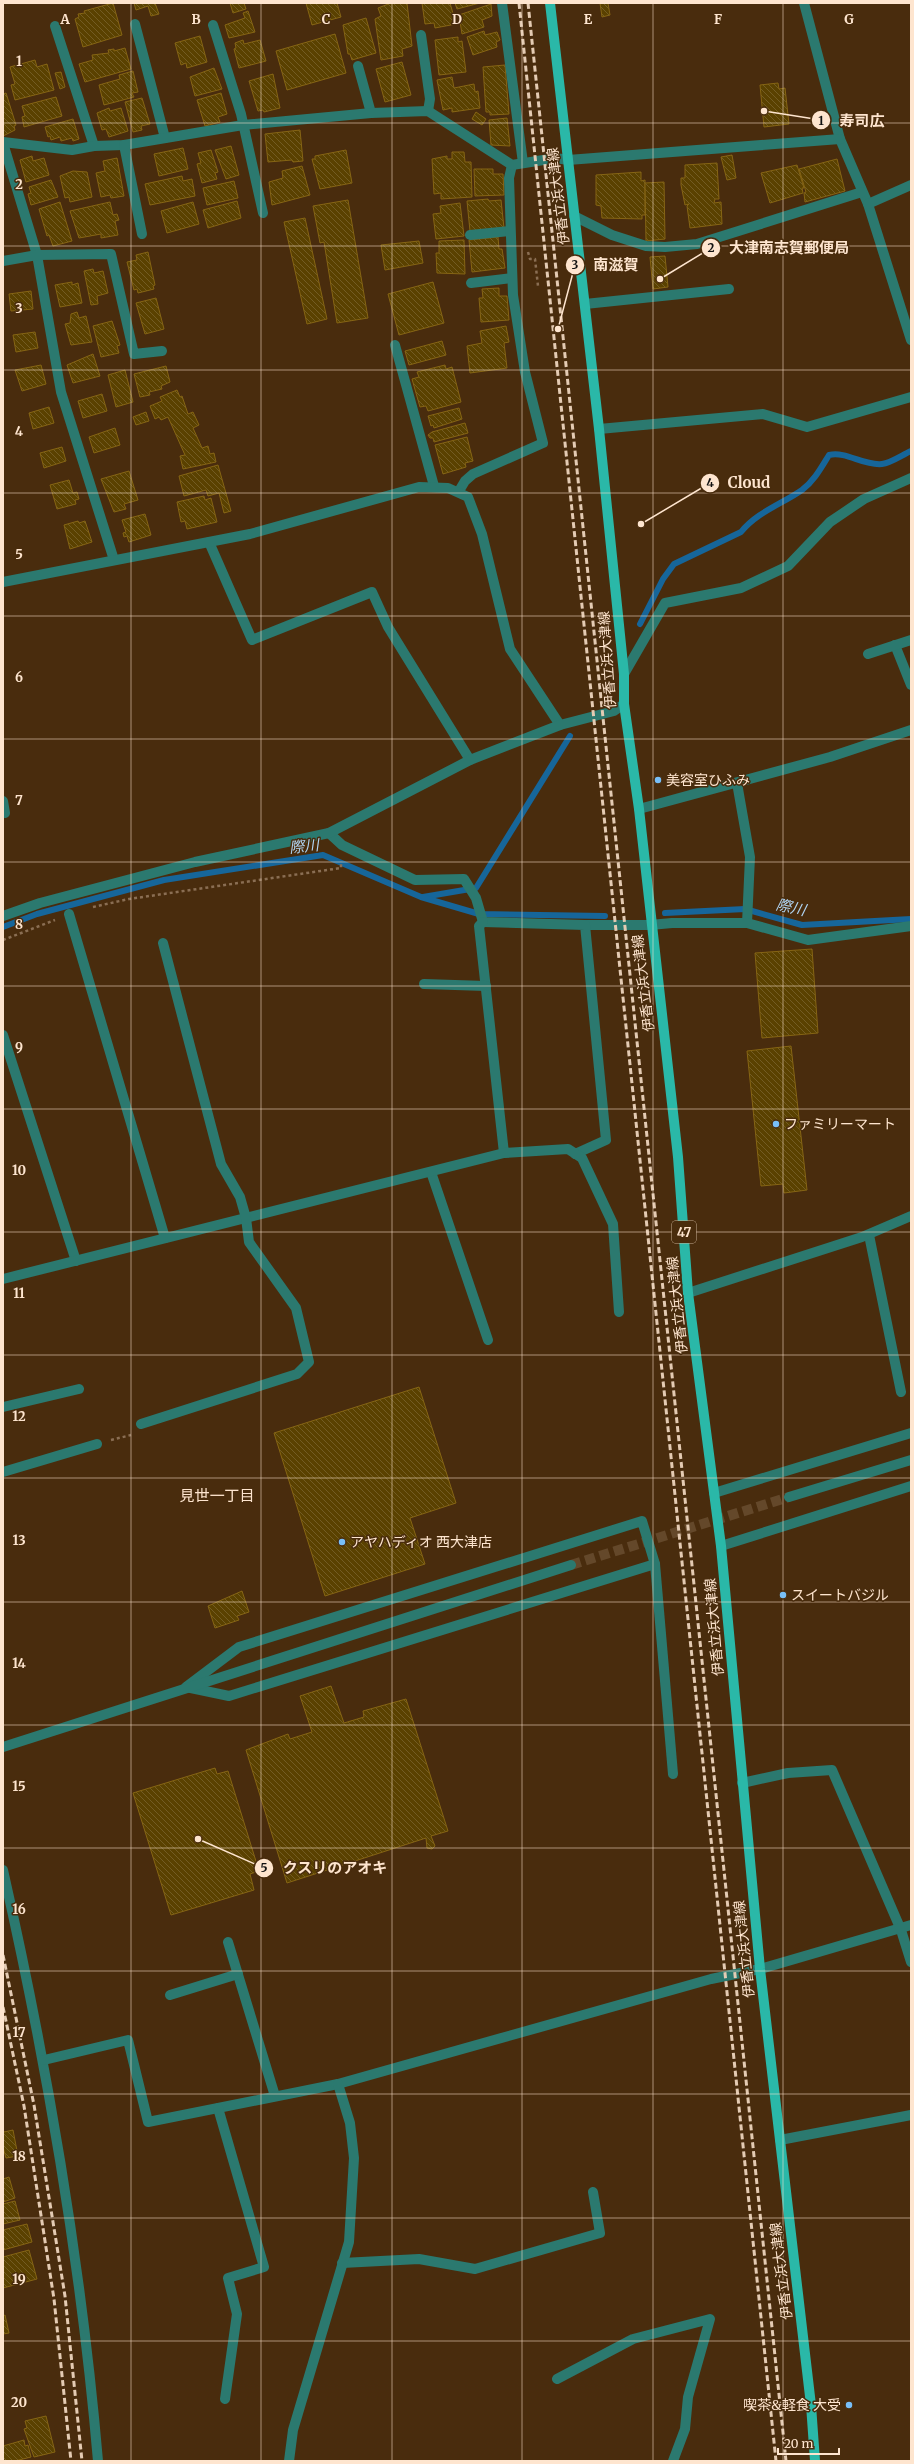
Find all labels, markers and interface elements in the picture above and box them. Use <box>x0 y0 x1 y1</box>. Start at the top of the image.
text: A <box>59 11 70 28</box>
text: B <box>191 11 201 28</box>
text: C <box>322 11 331 28</box>
text: D <box>452 11 462 28</box>
text: E <box>584 11 593 28</box>
text: F <box>714 11 722 28</box>
text: G <box>844 11 854 28</box>
text: 1 <box>16 53 22 70</box>
callout: 寿司広 <box>811 107 892 134</box>
text: 寿司広 <box>839 111 885 130</box>
text: 1 <box>818 113 824 128</box>
street label: 伊香立浜大津線 <box>543 146 573 246</box>
text: 2 <box>15 176 23 193</box>
callout: 大津南志賀郵便局 <box>701 234 857 261</box>
text: 大津南志賀郵便局 <box>729 238 849 257</box>
text: 2 <box>707 240 715 255</box>
callout: 南滋賀 <box>565 251 646 278</box>
text: 南滋賀 <box>593 255 639 274</box>
text: 3 <box>572 257 579 272</box>
text: 3 <box>15 300 23 317</box>
text: 4 <box>15 423 24 440</box>
callout: Cloud <box>700 469 778 496</box>
text: Cloud <box>728 473 770 492</box>
text: 4 <box>706 475 714 490</box>
text: 5 <box>15 546 23 563</box>
street label: 伊香立浜大津線 <box>595 610 619 710</box>
text: 6 <box>15 669 23 686</box>
place label: 美容室ひふみ <box>666 771 750 789</box>
marker: 美容室ひふみ <box>653 775 663 785</box>
text: 7 <box>15 792 23 809</box>
water label: 際川 <box>288 835 322 857</box>
water label: 際川 <box>774 895 810 920</box>
text: 8 <box>15 916 23 933</box>
street label: 伊香立浜大津線 <box>628 933 658 1033</box>
text: 9 <box>15 1039 23 1056</box>
place label: ファミリーマート <box>784 1115 896 1133</box>
marker: ファミリーマート <box>771 1119 781 1129</box>
text: 10 <box>12 1162 26 1179</box>
road number: 47 <box>672 1221 696 1243</box>
street label: 伊香立浜大津線 <box>663 1255 691 1355</box>
text: 11 <box>13 1285 25 1302</box>
text: 12 <box>12 1408 26 1425</box>
district label: 見世一丁目 <box>179 1486 255 1505</box>
text: 13 <box>12 1532 26 1549</box>
place label: アヤハディオ 西大津店 <box>350 1533 492 1551</box>
marker: アヤハディオ 西大津店 <box>337 1537 347 1547</box>
street label: 伊香立浜大津線 <box>701 1577 727 1677</box>
place label: スイートバジル <box>791 1586 889 1604</box>
marker: スイートバジル <box>778 1590 788 1600</box>
text: 14 <box>12 1655 27 1672</box>
text: 15 <box>12 1778 26 1795</box>
callout: クスリのアオキ <box>254 1854 395 1881</box>
text: クスリのアオキ <box>283 1858 387 1877</box>
text: 5 <box>260 1860 268 1875</box>
street label: 伊香立浜大津線 <box>730 1899 758 1999</box>
text: 16 <box>12 1901 26 1918</box>
text: 17 <box>12 2024 26 2041</box>
text: 18 <box>12 2148 26 2165</box>
street label: 伊香立浜大津線 <box>766 2221 796 2321</box>
text: 19 <box>12 2271 26 2288</box>
text: 20 <box>11 2394 27 2411</box>
place label: 喫茶&軽食 大受 <box>743 2396 841 2414</box>
marker: 喫茶&軽食 大受 <box>844 2400 854 2410</box>
scale bar <box>778 2430 839 2456</box>
text: 20 m <box>784 2436 813 2451</box>

